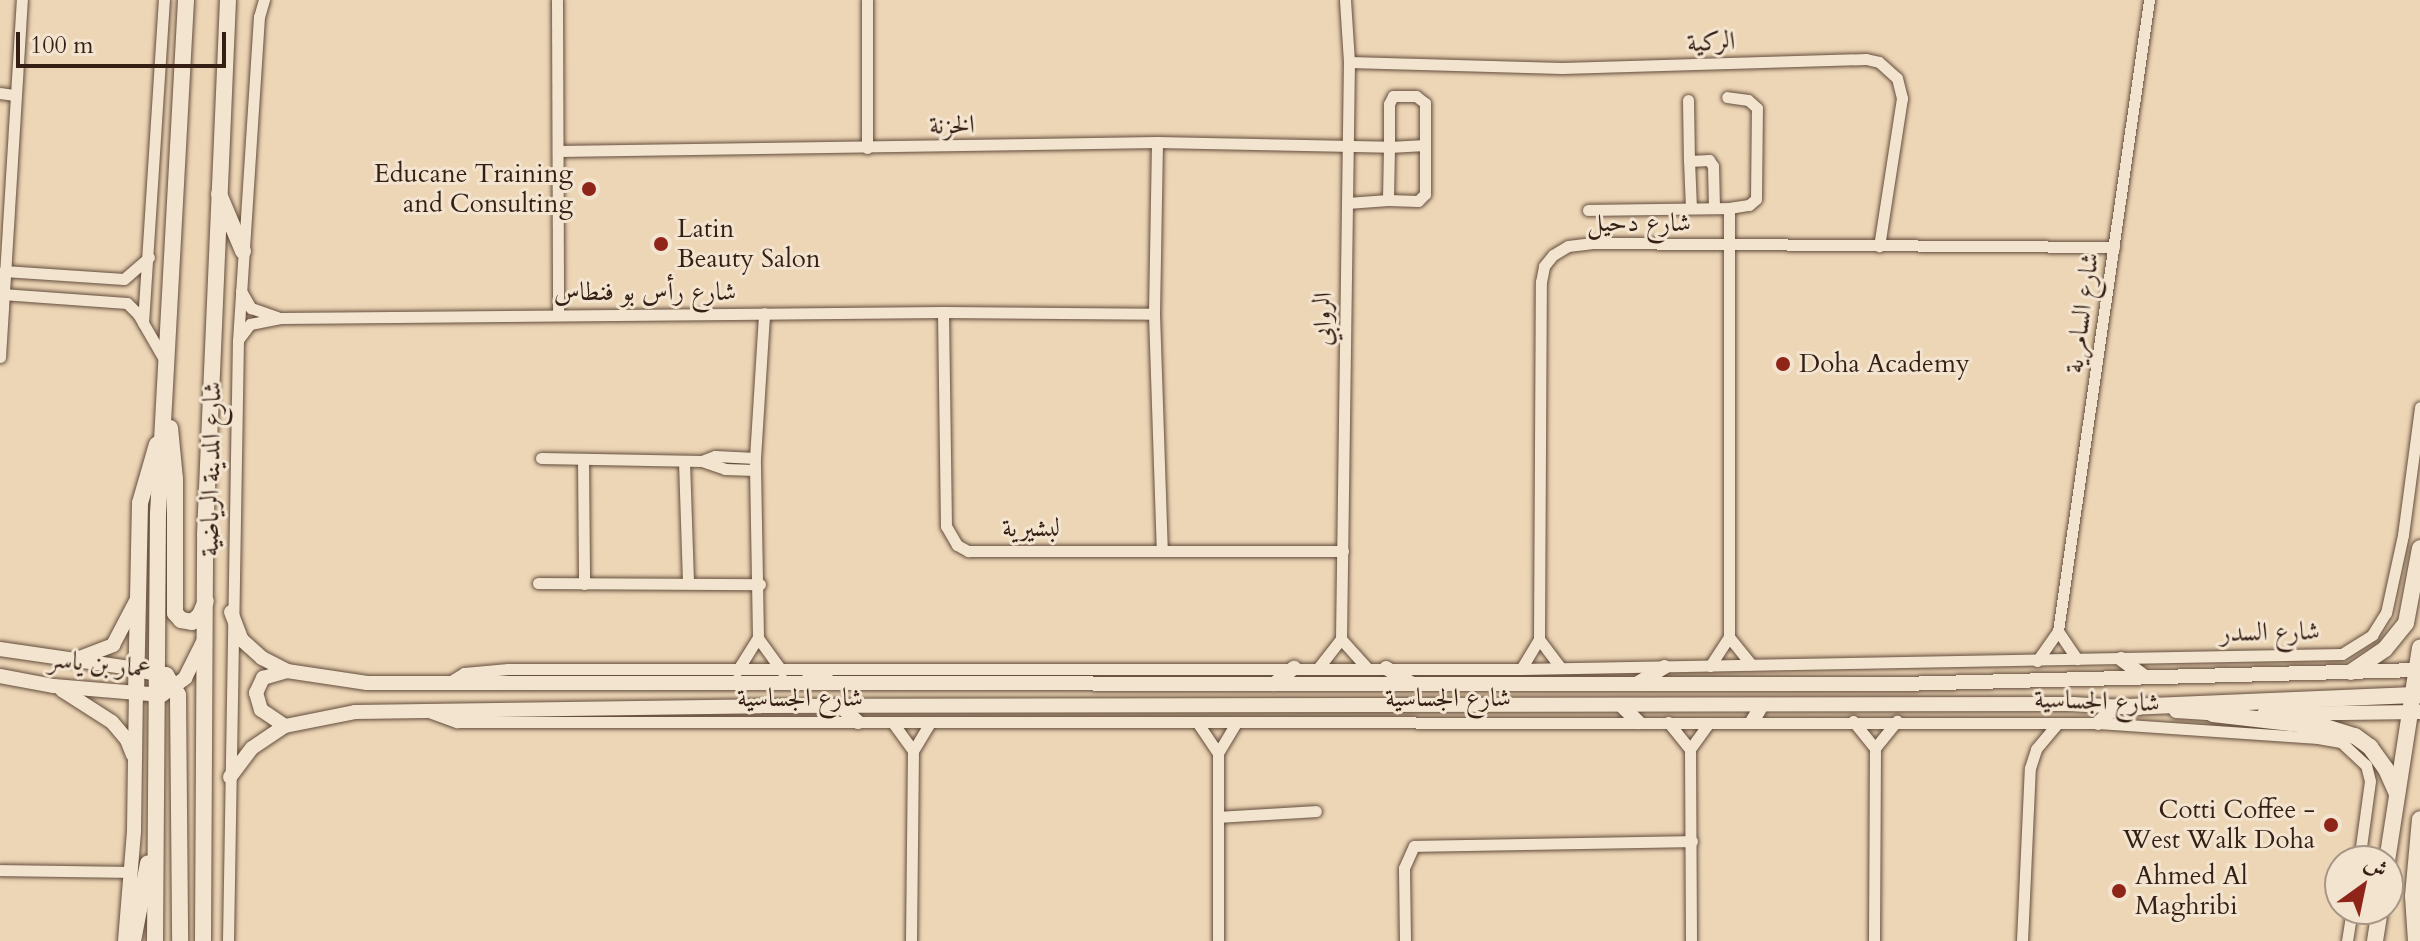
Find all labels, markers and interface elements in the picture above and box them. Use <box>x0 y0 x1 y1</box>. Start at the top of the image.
scale bar <box>20 16 230 66</box>
street label: الركية <box>1686 26 1736 58</box>
text: 100 m <box>30 29 94 62</box>
street label: الخزنة <box>929 109 975 141</box>
place label: Educane Training and Consulting <box>374 158 573 220</box>
marker: Educane Training and Consulting <box>580 180 598 198</box>
street label: شارع دحيل <box>1587 207 1691 239</box>
place label: Latin Beauty Salon <box>677 213 821 274</box>
marker: Latin Beauty Salon <box>652 235 670 253</box>
street label: شارع السامرية <box>2058 251 2106 375</box>
street label: شارع رأس بو فنطاس <box>554 276 736 308</box>
street label: الروابي <box>1307 292 1339 346</box>
place label: Doha Academy <box>1799 348 1970 380</box>
marker: Doha Academy <box>1774 355 1792 373</box>
street label: شارع المدينة الرياضية <box>194 381 228 557</box>
street label: لبشيرية <box>1002 512 1060 544</box>
street label: شارع السدر <box>2220 616 2320 648</box>
street label: عمار بن ياسر <box>48 643 152 685</box>
street label: شارع الجساسية <box>737 682 863 714</box>
street label: شارع الجساسية <box>1385 682 1511 714</box>
street label: شارع الجساسية <box>2034 683 2160 719</box>
place label: Cotti Coffee - West Walk Doha <box>2122 794 2315 856</box>
marker: Cotti Coffee - West Walk Doha <box>2322 816 2340 834</box>
north arrow <box>2324 845 2404 925</box>
text: ش <box>2359 848 2393 885</box>
place label: Ahmed Al Maghribi <box>2135 860 2247 922</box>
marker: Ahmed Al Maghribi <box>2110 882 2128 900</box>

